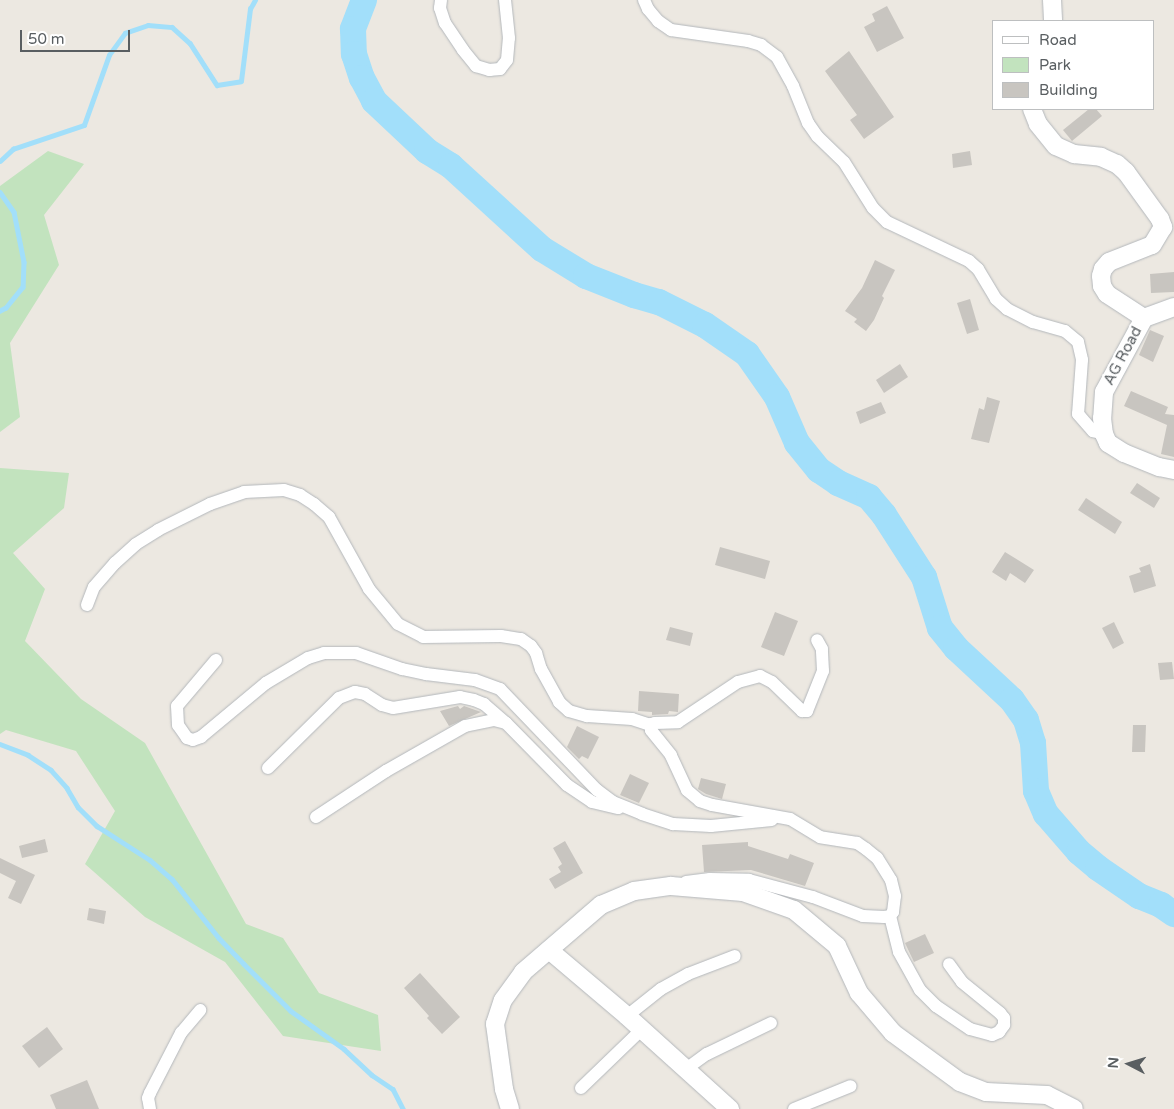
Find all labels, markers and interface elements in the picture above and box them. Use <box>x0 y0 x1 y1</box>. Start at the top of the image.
scale bar <box>22 20 132 52</box>
legend <box>992 20 1154 110</box>
text: 50 m <box>28 30 65 48</box>
text: Road <box>1039 31 1077 49</box>
text: Park <box>1039 56 1071 74</box>
text: Building <box>1039 81 1098 99</box>
street label: AG Road <box>1100 324 1146 388</box>
north arrow <box>1104 1039 1154 1089</box>
text: N <box>1105 1056 1123 1069</box>

